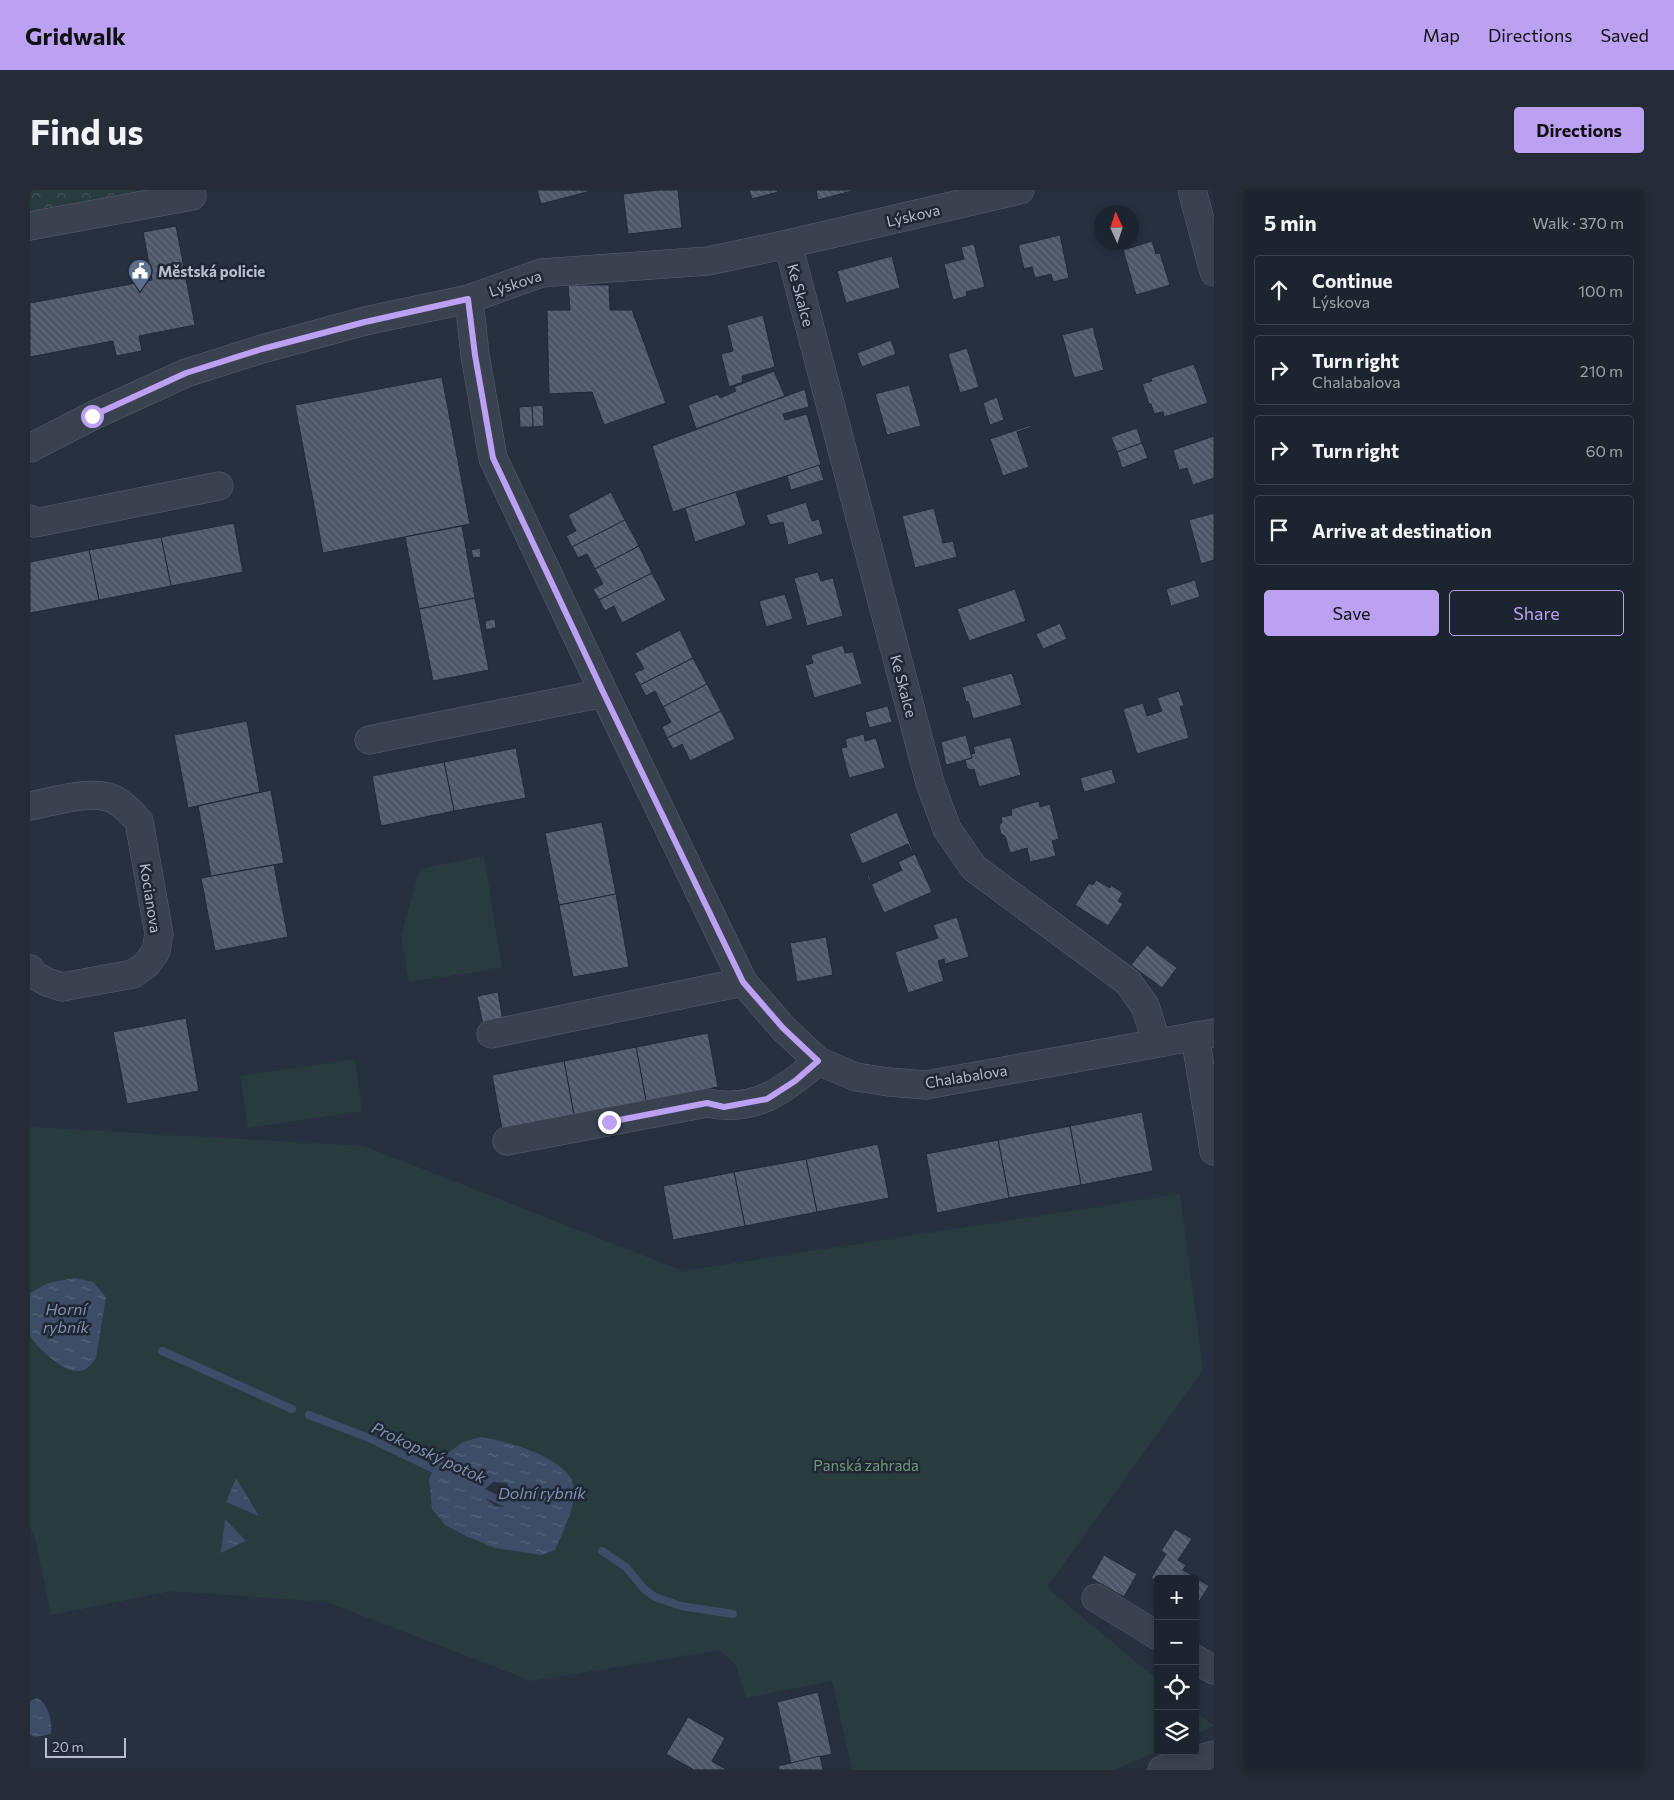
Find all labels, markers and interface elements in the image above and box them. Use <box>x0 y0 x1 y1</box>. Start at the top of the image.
text: Gridwalk <box>25 21 126 50</box>
text: Map <box>1423 24 1460 46</box>
text: Directions <box>1488 24 1572 46</box>
text: Saved <box>1600 24 1649 46</box>
button: Directions <box>1514 107 1644 153</box>
text: Find us <box>30 109 144 152</box>
street label: Lýskova <box>884 200 942 230</box>
north arrow <box>1094 205 1139 250</box>
text: 5 min <box>1264 210 1317 235</box>
text: Walk · 370 m <box>1533 213 1624 232</box>
public building icon: Městská policie <box>127 258 153 292</box>
place label: Městská policie <box>158 262 265 280</box>
street label: Ke Skalce <box>784 262 818 328</box>
street label: Lýskova <box>486 266 544 300</box>
text: Continue <box>1312 269 1392 292</box>
icon: ahead <box>1265 276 1293 304</box>
text: 100 m <box>1578 281 1623 300</box>
text: Lýskova <box>1312 292 1370 311</box>
text: Turn right <box>1312 349 1399 372</box>
icon: right <box>1265 356 1293 384</box>
text: 210 m <box>1580 361 1623 380</box>
text: Chalabalova <box>1312 372 1401 391</box>
route start <box>81 405 104 428</box>
icon: right <box>1265 436 1293 464</box>
text: Turn right <box>1312 439 1399 462</box>
text: 60 m <box>1586 441 1623 460</box>
icon: arrive <box>1265 516 1293 544</box>
text: Arrive at destination <box>1312 519 1492 542</box>
button: Save <box>1264 590 1439 636</box>
button: Share <box>1449 590 1624 636</box>
street label: Ke Skalce <box>887 653 921 719</box>
street label: Kocianova <box>137 862 165 934</box>
street label: Chalabalova <box>924 1061 1008 1091</box>
route end <box>598 1111 621 1134</box>
water label: Horní rybník <box>43 1299 89 1336</box>
water label: Prokopský potok <box>369 1417 489 1487</box>
park label: Panská zahrada <box>813 1456 919 1474</box>
water label: Dolní rybník <box>498 1483 586 1502</box>
map controls <box>1154 1575 1199 1755</box>
button: + <box>1154 1575 1199 1620</box>
button: − <box>1154 1620 1199 1665</box>
button: locate <box>1154 1665 1199 1710</box>
button: layers <box>1154 1710 1199 1755</box>
scale bar <box>45 1735 126 1758</box>
text: 20 m <box>52 1738 84 1755</box>

